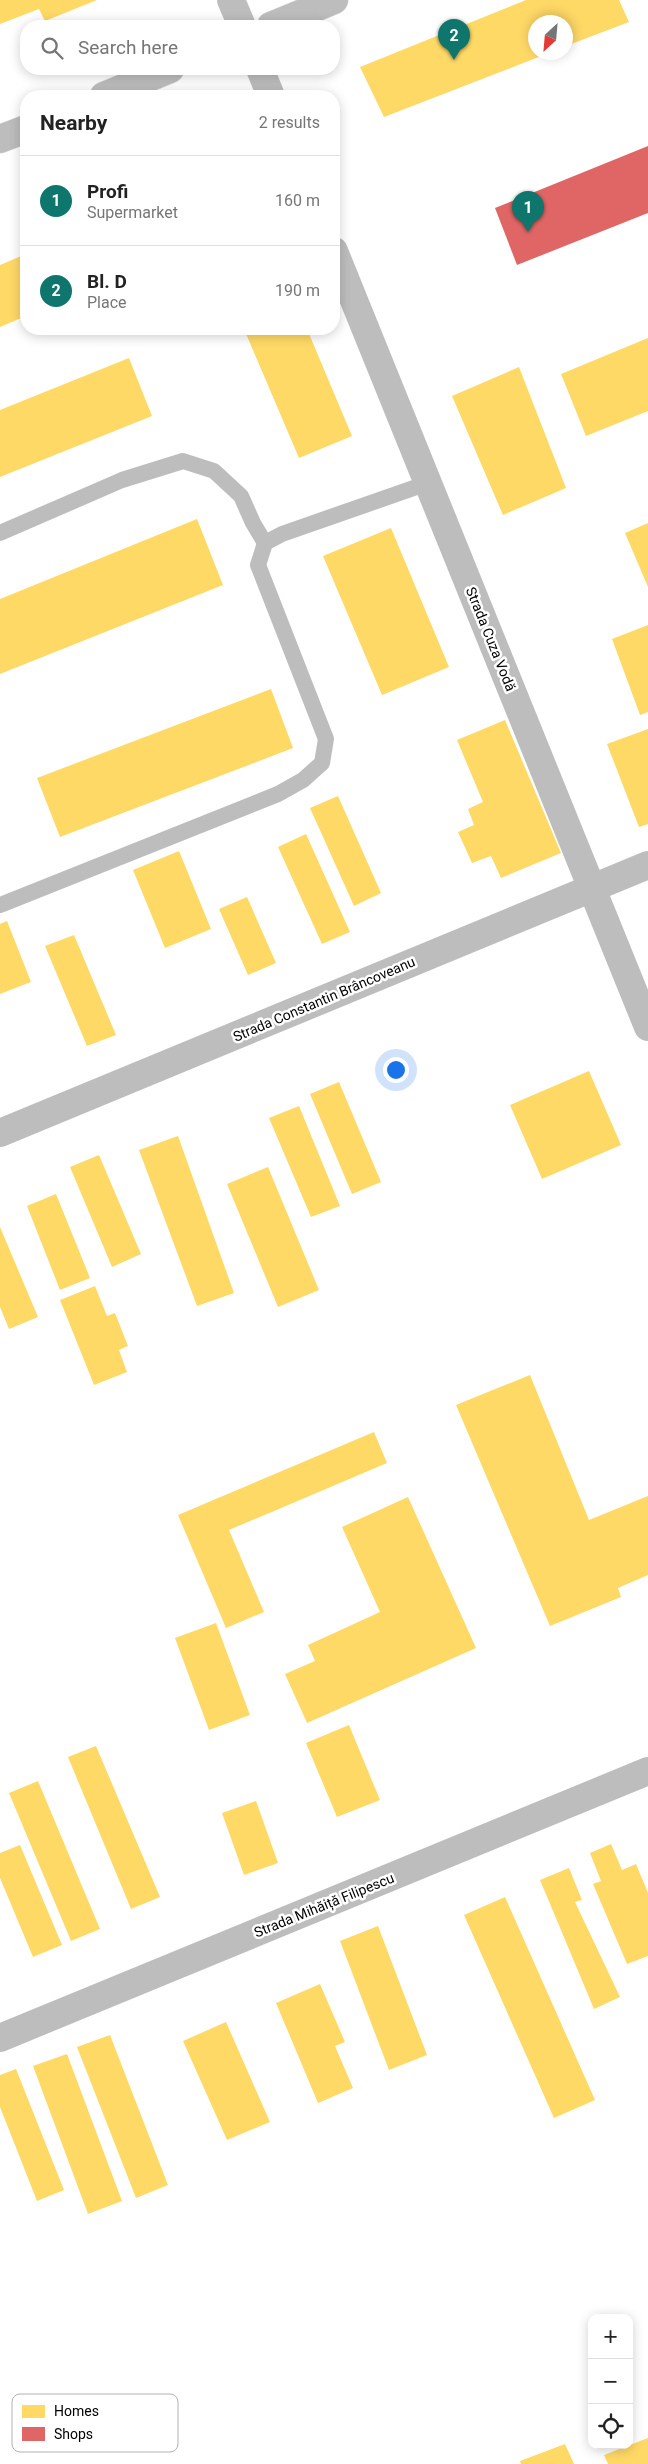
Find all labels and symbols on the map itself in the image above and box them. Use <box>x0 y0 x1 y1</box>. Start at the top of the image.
north arrow <box>528 15 573 60</box>
pin: 2 <box>438 19 470 60</box>
pin: 1 <box>512 191 544 232</box>
street label: Strada Cuza Vodă <box>463 585 519 693</box>
street label: Strada Constantin Brâncoveanu <box>231 953 417 1045</box>
your location <box>383 1057 409 1083</box>
street label: Strada Mihăiță Filipescu <box>252 1870 397 1941</box>
legend <box>12 2394 178 2452</box>
text: Homes <box>54 2403 99 2419</box>
text: Shops <box>54 2426 93 2442</box>

